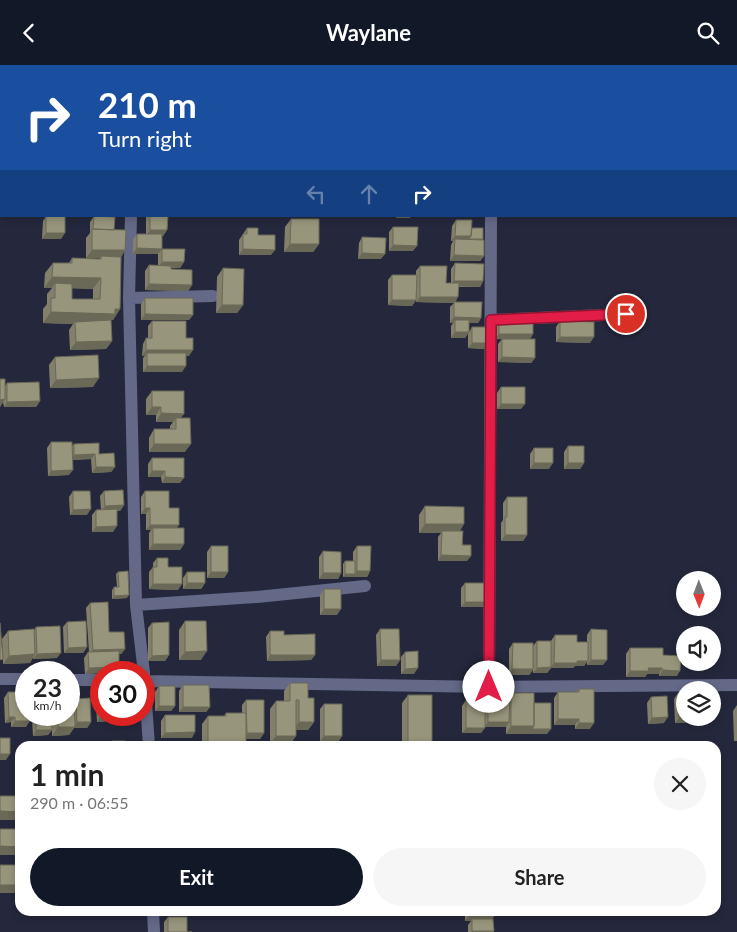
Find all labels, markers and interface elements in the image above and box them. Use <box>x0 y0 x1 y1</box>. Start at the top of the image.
icon: back <box>15 19 43 47</box>
text: Waylane <box>326 19 411 46</box>
icon: search <box>694 19 722 47</box>
text: 210 m <box>98 83 197 125</box>
icon: right <box>15 85 80 150</box>
text: Turn right <box>98 125 192 152</box>
icon: left <box>302 180 330 208</box>
icon: ahead <box>355 180 383 208</box>
icon: right <box>408 180 436 208</box>
pin <box>605 293 647 335</box>
icon: arrive <box>612 300 640 328</box>
north arrow <box>676 571 721 616</box>
map controls <box>676 571 721 726</box>
button: sound <box>676 626 721 671</box>
position arrow <box>462 660 514 712</box>
speed limit sign: 30 <box>90 661 155 726</box>
text: 23 <box>33 672 62 702</box>
button: layers <box>676 681 721 726</box>
text: km/h <box>33 698 62 713</box>
text: 1 min <box>30 756 104 792</box>
button: close <box>654 758 706 810</box>
text: 290 m · 06:55 <box>30 793 129 812</box>
button: Exit <box>30 848 363 906</box>
button: Share <box>373 848 706 906</box>

